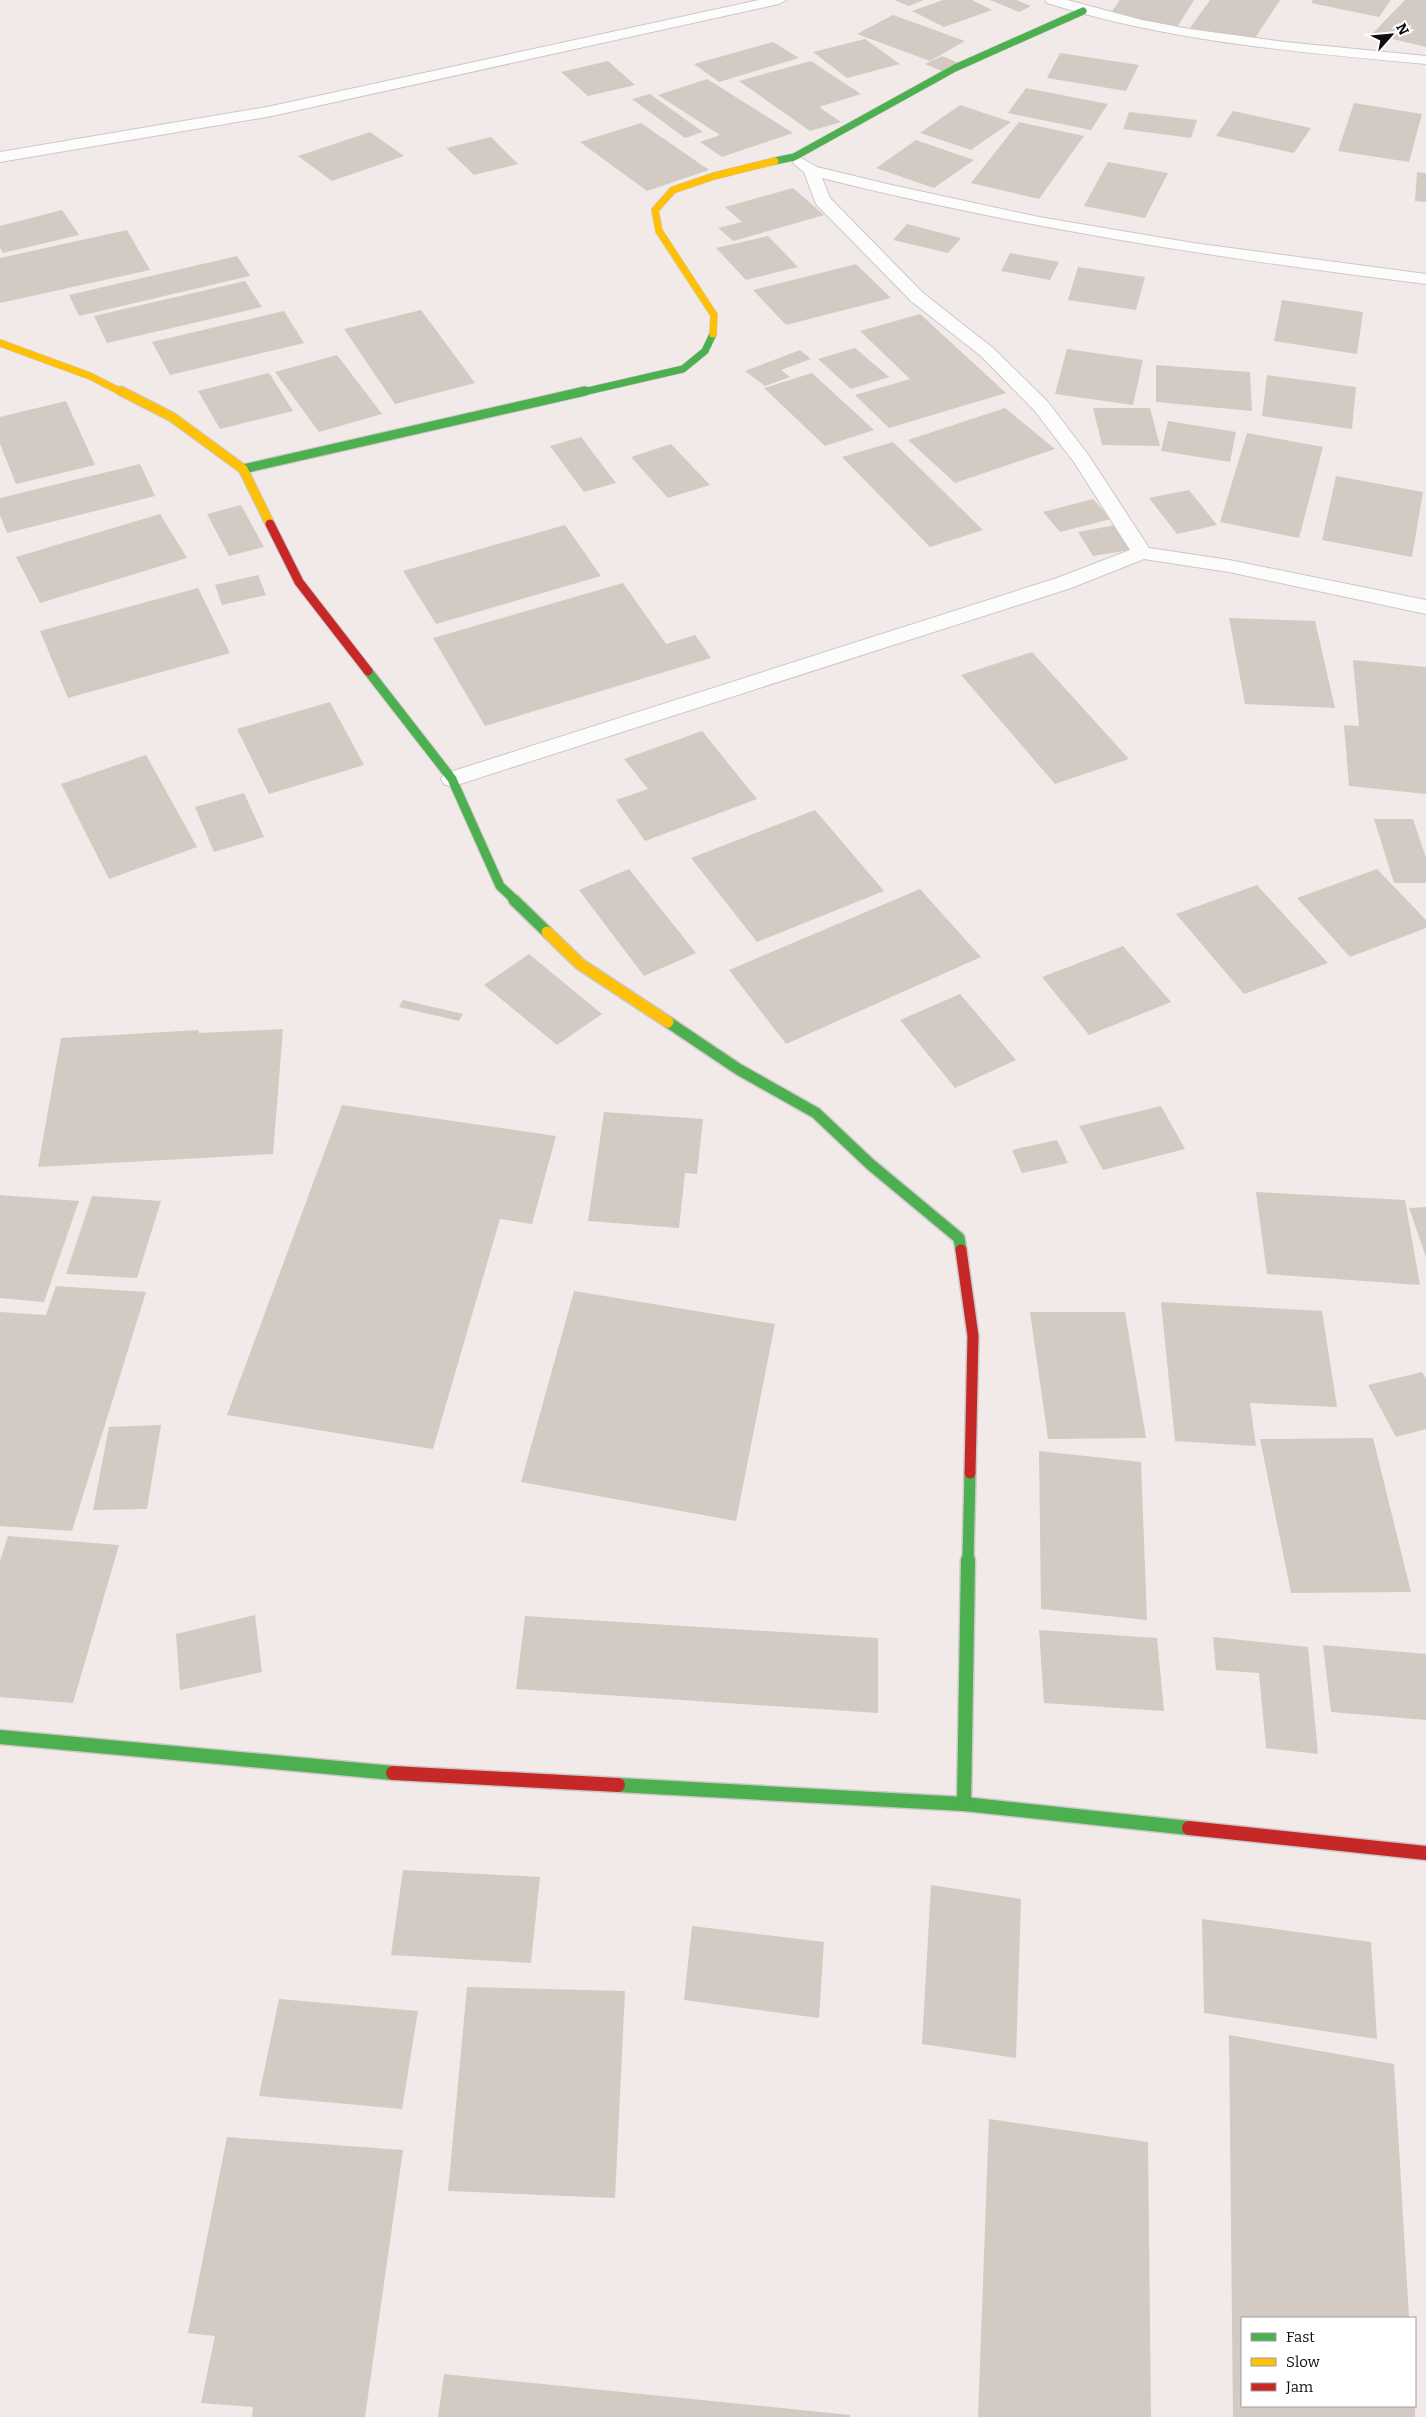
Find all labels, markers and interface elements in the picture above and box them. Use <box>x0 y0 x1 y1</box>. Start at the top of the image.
north arrow <box>1366 10 1416 60</box>
text: N <box>1392 21 1412 38</box>
legend <box>1241 2317 1416 2407</box>
text: Fast <box>1286 2328 1315 2346</box>
text: Slow <box>1286 2353 1321 2371</box>
text: Jam <box>1285 2378 1314 2396</box>

